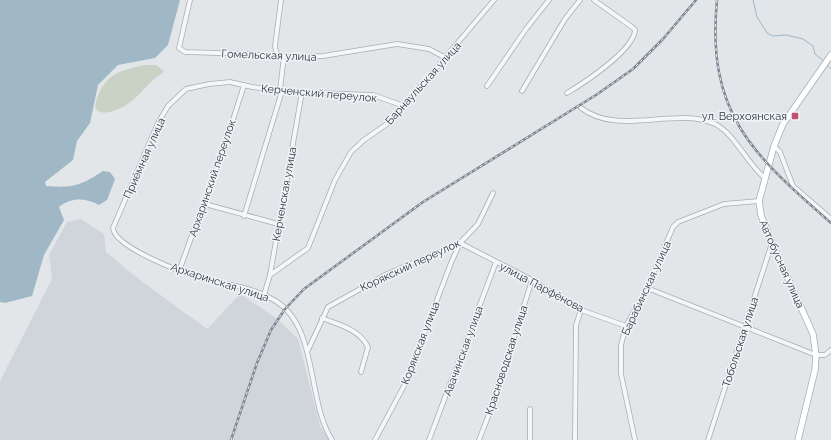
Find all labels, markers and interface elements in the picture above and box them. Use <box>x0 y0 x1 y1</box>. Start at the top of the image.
street label: Барнаульская улица <box>383 39 464 127</box>
street label: Гомельская улица <box>221 47 317 64</box>
street label: Керченский переулок <box>260 82 378 105</box>
place label: ул. Верхоянская <box>702 110 787 123</box>
marker: ул. Верхоянская <box>790 111 800 121</box>
street label: Приёмная улица <box>121 116 168 201</box>
street label: Архаринский переулок <box>186 117 239 239</box>
street label: Керченская улица <box>270 146 299 242</box>
street label: Автобусная улица <box>756 218 807 310</box>
street label: Корякский переулок <box>358 236 463 294</box>
street label: Барабинская улица <box>619 239 674 337</box>
street label: Архаринская улица <box>169 260 271 304</box>
street label: улица Парфёнова <box>497 260 586 315</box>
street label: Тобольская улица <box>720 295 761 389</box>
street label: Корякская улица <box>399 300 442 387</box>
street label: Авачинская улица <box>441 304 486 398</box>
street label: Красноводская улица <box>483 304 530 417</box>

